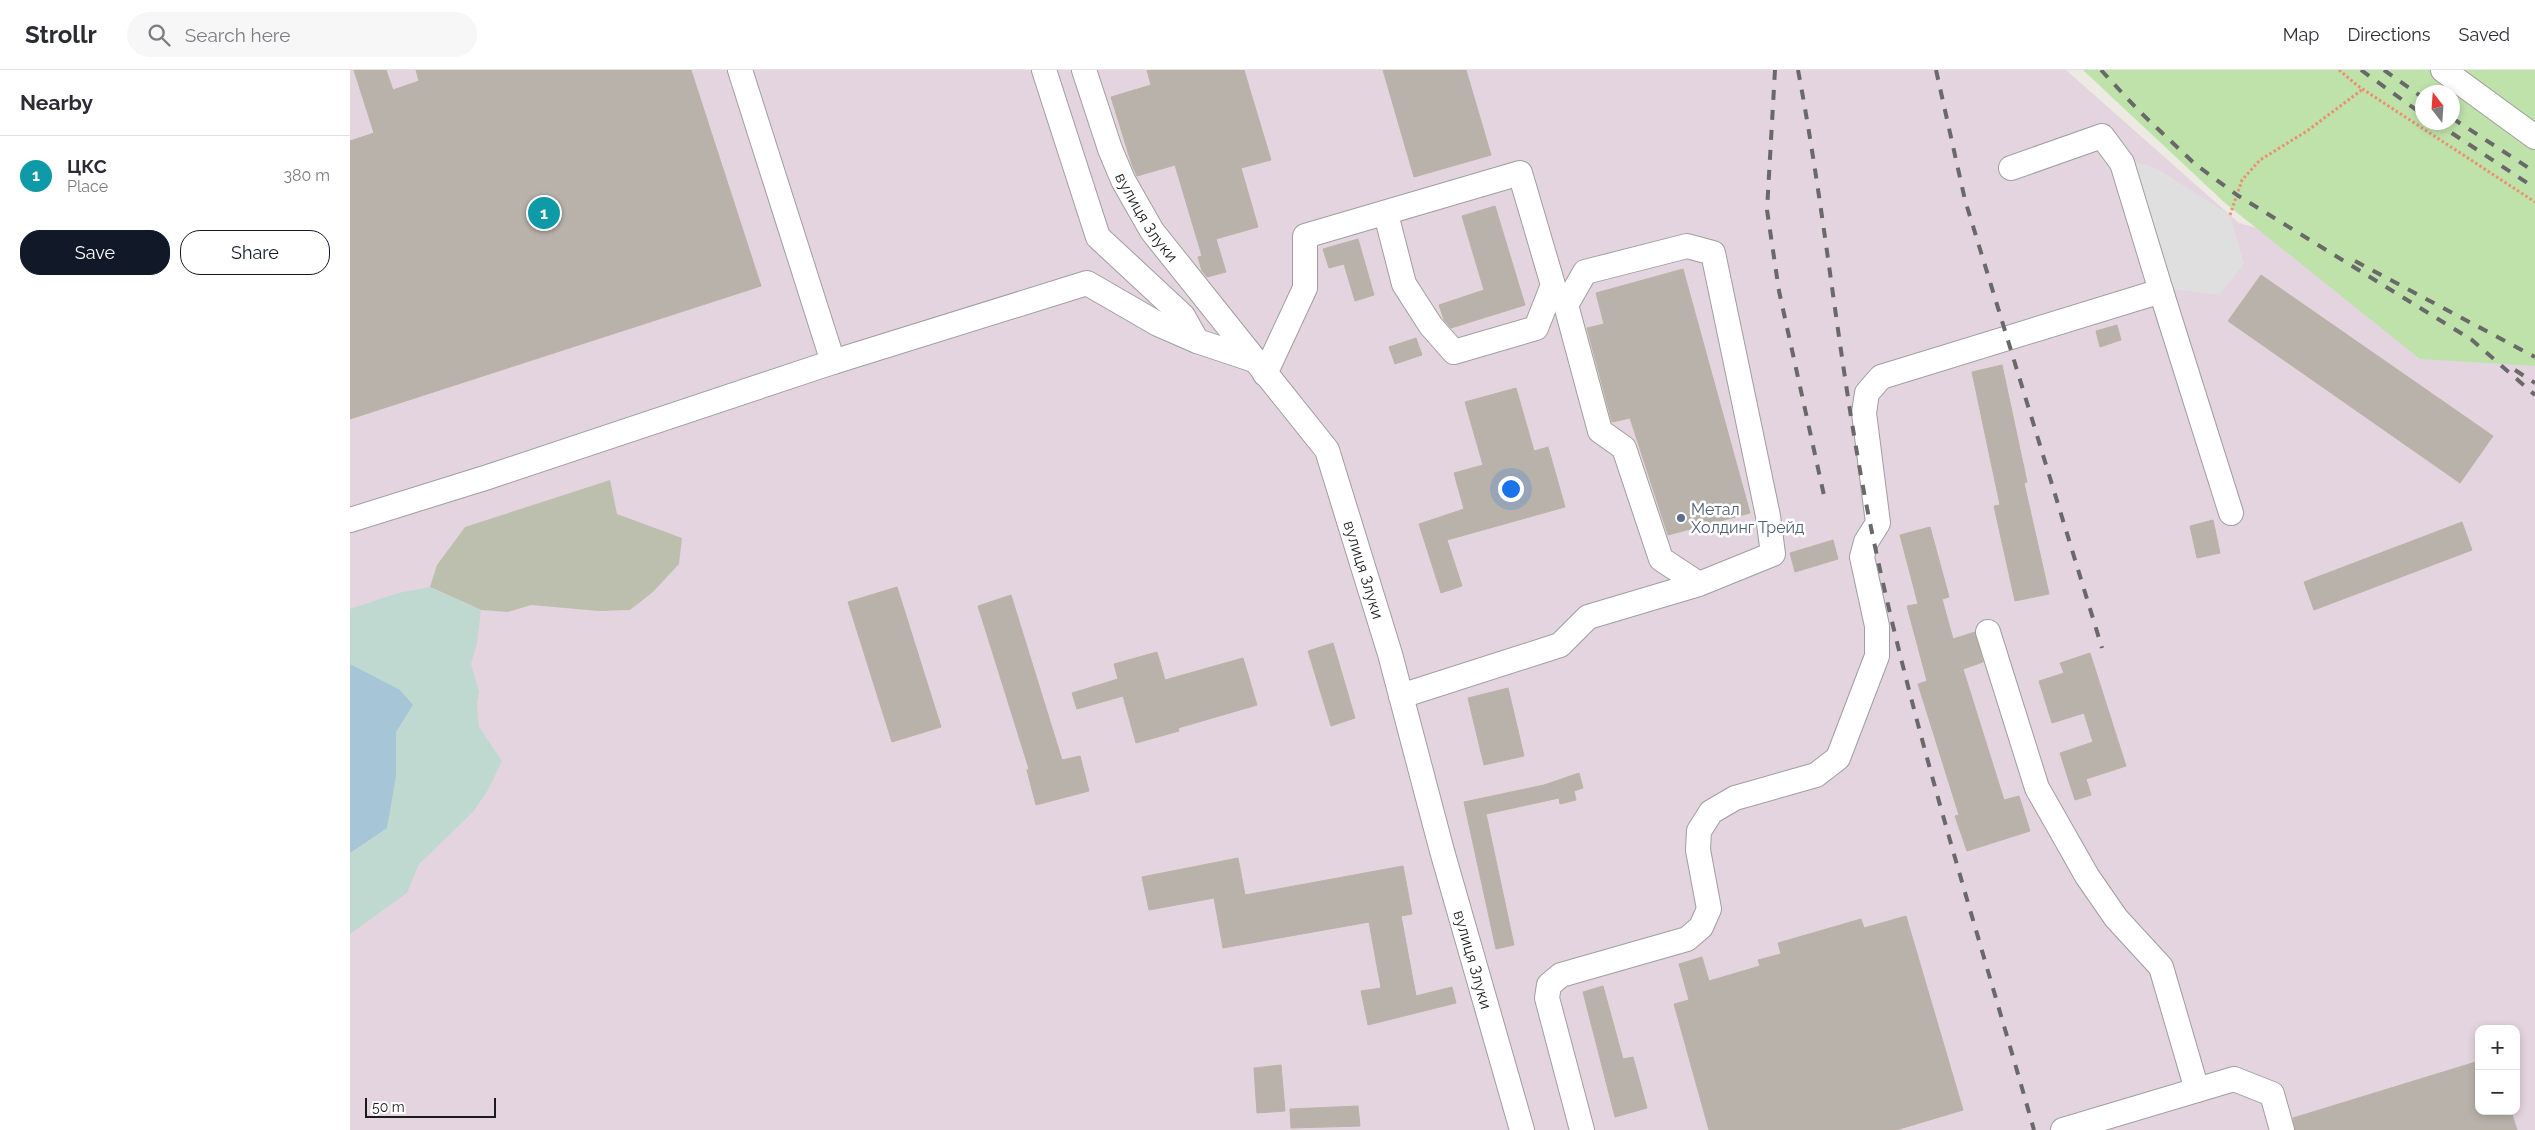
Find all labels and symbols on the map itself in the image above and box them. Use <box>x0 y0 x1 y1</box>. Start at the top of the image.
north arrow <box>2415 85 2460 130</box>
street label: вулиця Злуки <box>1112 170 1182 265</box>
pin: 1 <box>528 194 560 232</box>
your location <box>1498 476 1524 502</box>
place label: Метал Холдинг Трейд <box>1691 500 1804 537</box>
marker: Метал Холдинг Трейд <box>1675 512 1687 524</box>
street label: вулиця Злуки <box>1340 518 1388 621</box>
street label: вулиця Злуки <box>1450 908 1496 1011</box>
scale bar <box>365 1095 496 1118</box>

